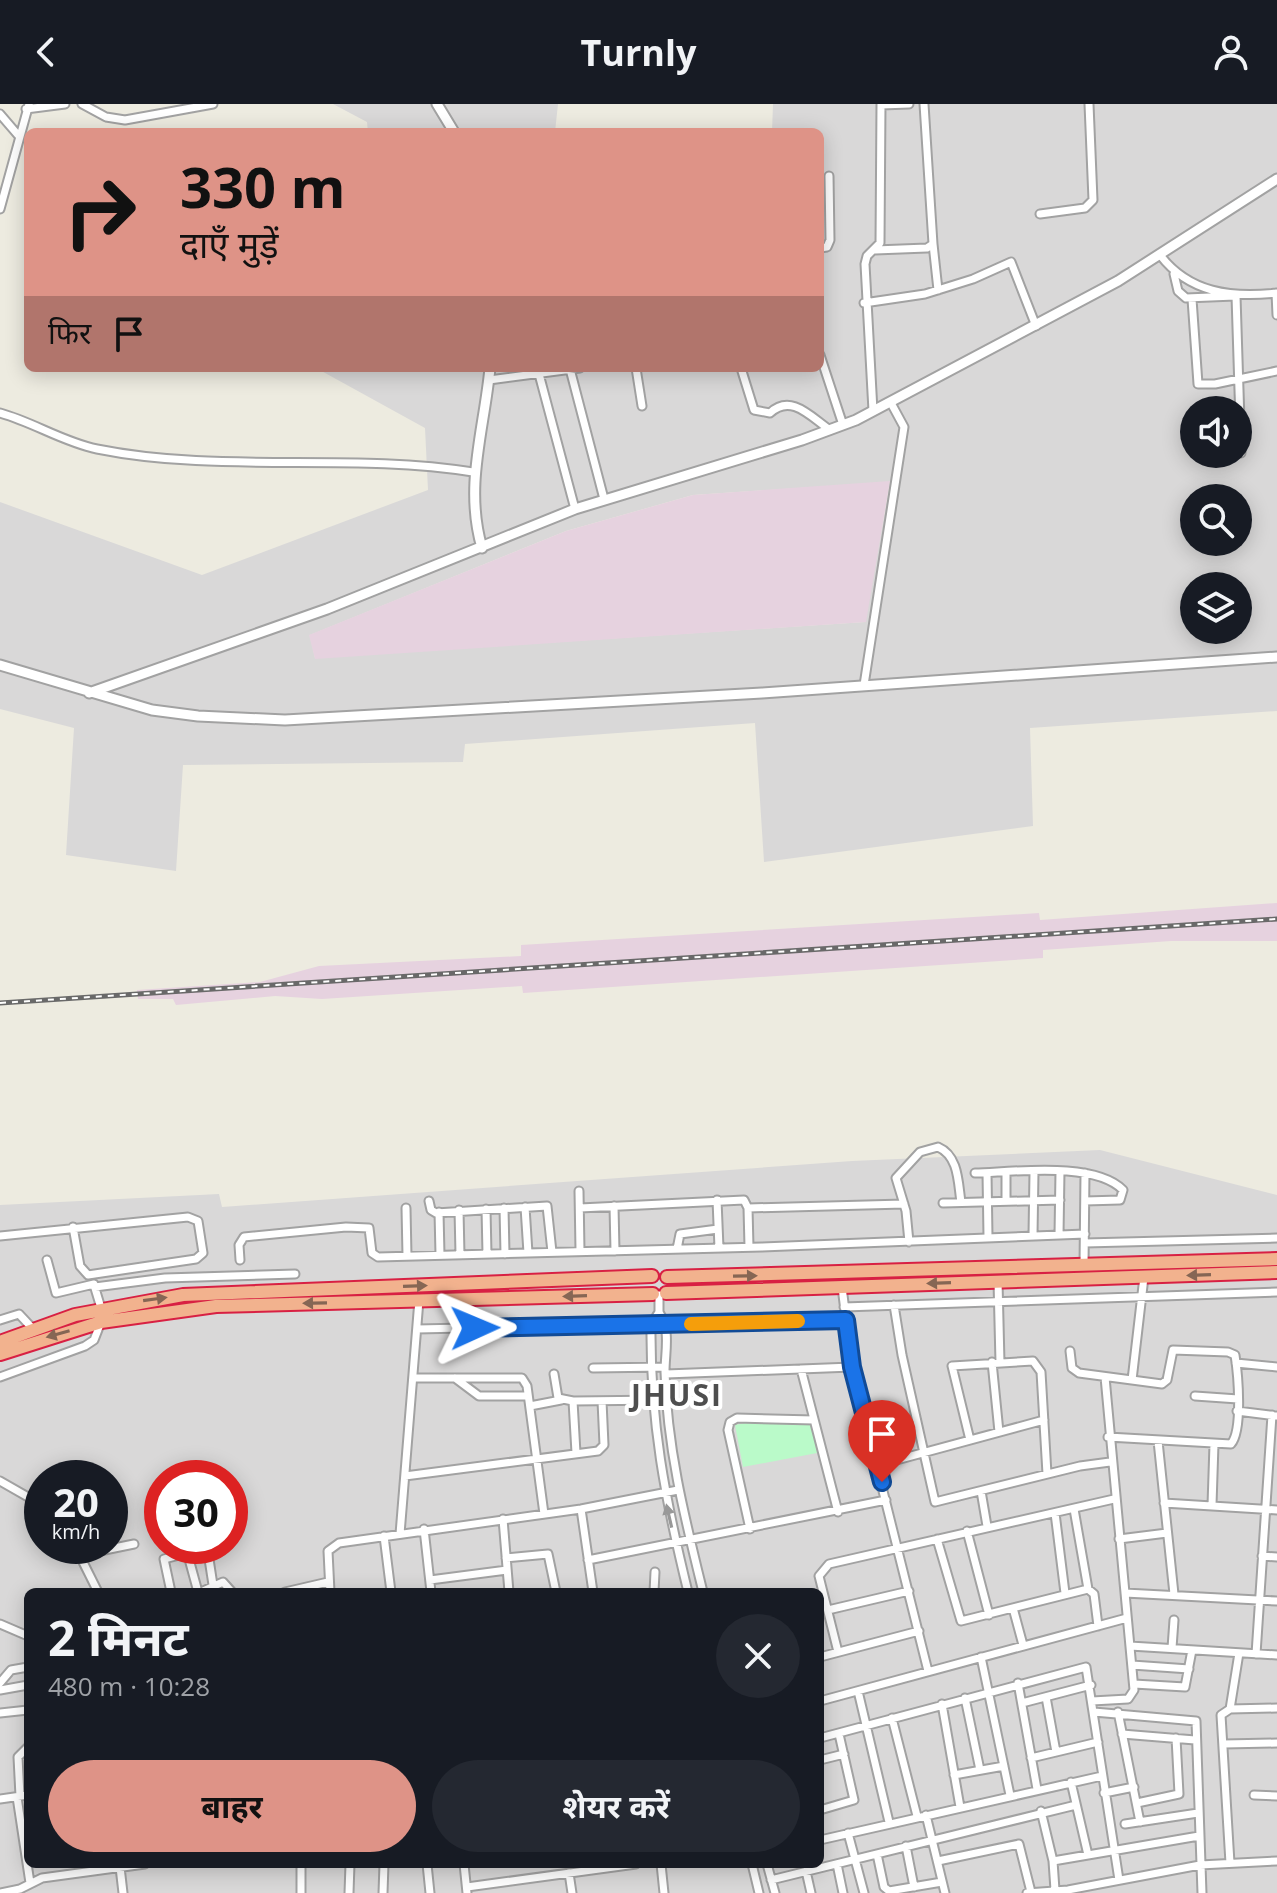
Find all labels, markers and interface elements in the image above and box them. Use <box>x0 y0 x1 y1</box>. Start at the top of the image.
text: Turnly <box>581 28 696 77</box>
icon: back <box>24 30 68 74</box>
icon: person <box>1209 30 1253 74</box>
text: 330 m <box>180 148 346 224</box>
icon: right <box>48 160 152 264</box>
text: दाएँ मुड़ें <box>180 220 279 269</box>
text: फिर <box>48 312 91 353</box>
icon: arrive <box>107 312 151 356</box>
map controls <box>1180 396 1252 644</box>
button: sound <box>1180 396 1252 468</box>
button: search <box>1180 484 1252 556</box>
button: layers <box>1180 572 1252 644</box>
one-way arrow <box>1186 1268 1211 1281</box>
one-way arrow <box>733 1269 758 1282</box>
one-way arrow <box>926 1277 951 1290</box>
one-way arrow <box>403 1279 428 1292</box>
position arrow <box>433 1286 517 1370</box>
one-way arrow <box>562 1289 587 1302</box>
one-way arrow <box>143 1292 168 1305</box>
one-way arrow <box>302 1297 327 1309</box>
one-way arrow <box>45 1328 69 1341</box>
district label: JHUSI <box>628 1374 723 1415</box>
pin <box>848 1400 916 1482</box>
icon: arrive <box>860 1412 904 1456</box>
speed limit sign: 30 <box>144 1460 248 1564</box>
text: 20 <box>53 1474 99 1529</box>
one-way arrow <box>663 1504 675 1529</box>
text: km/h <box>52 1518 100 1545</box>
text: 2 मिनट <box>48 1605 189 1670</box>
button: close <box>716 1614 800 1698</box>
text: 480 m · 10:28 <box>48 1668 210 1704</box>
button: बाहर <box>48 1760 416 1852</box>
button: शेयर करें <box>432 1760 800 1852</box>

